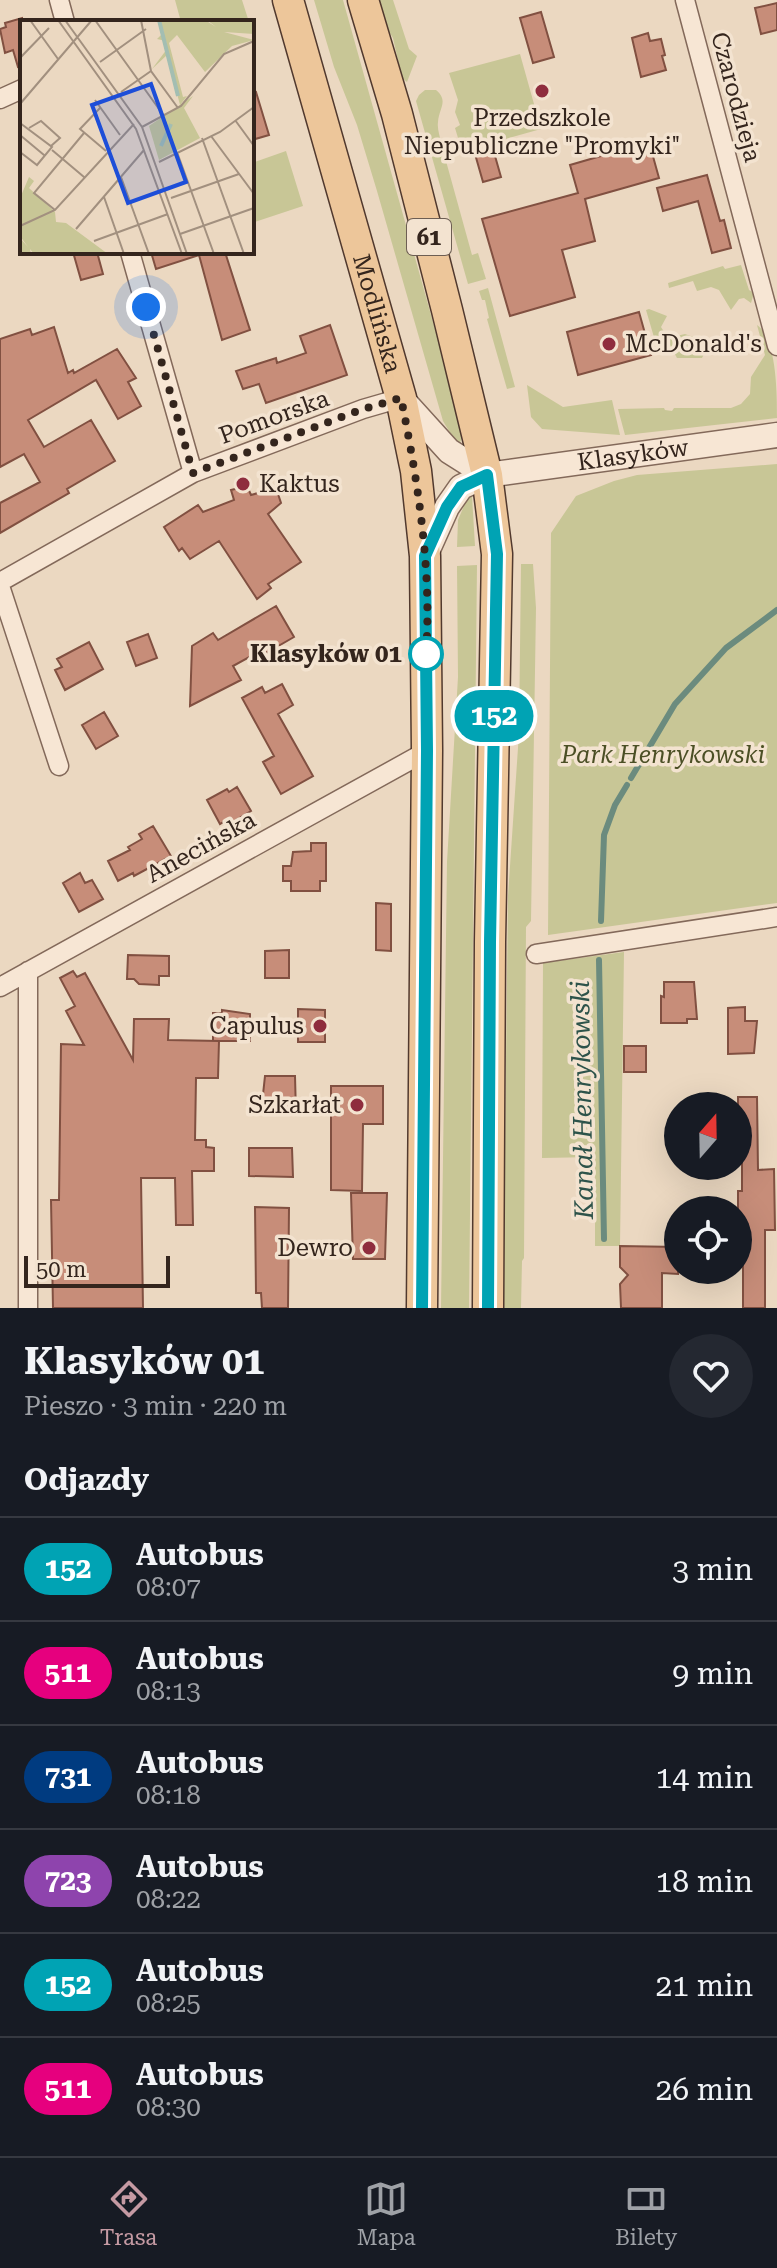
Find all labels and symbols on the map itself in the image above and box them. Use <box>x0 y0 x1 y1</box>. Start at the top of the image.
inset map <box>20 20 254 254</box>
street label: Czarodzieja <box>705 29 767 165</box>
marker: Przedszkole Niepubliczne "Promyki" <box>533 82 551 100</box>
place label: Przedszkole Niepubliczne "Promyki" <box>404 104 680 160</box>
road number: 61 <box>407 219 451 255</box>
street label: Modlińska <box>347 251 407 376</box>
your location <box>126 287 166 327</box>
place label: McDonald's <box>625 330 762 358</box>
marker: McDonald's <box>600 335 618 353</box>
street label: Pomorska <box>215 384 333 450</box>
street label: Klasyków <box>576 433 690 476</box>
place label: Kaktus <box>259 470 340 498</box>
marker: Kaktus <box>234 475 252 493</box>
marker: Klasyków 01 <box>409 637 443 671</box>
place label: Klasyków 01 <box>250 640 402 668</box>
line badge: 152 <box>448 690 540 742</box>
park label: Park Henrykowski <box>560 741 765 769</box>
street label: Anecińska <box>141 805 261 889</box>
water label: Kanał Henrykowski <box>565 980 599 1221</box>
place label: Capulus <box>209 1012 304 1040</box>
marker: Capulus <box>311 1017 329 1035</box>
place label: Szkarłat <box>248 1091 341 1119</box>
north arrow <box>664 1092 752 1180</box>
marker: Szkarłat <box>348 1096 366 1114</box>
place label: Dewro <box>277 1234 353 1262</box>
marker: Dewro <box>360 1239 378 1257</box>
scale bar <box>24 1252 170 1288</box>

